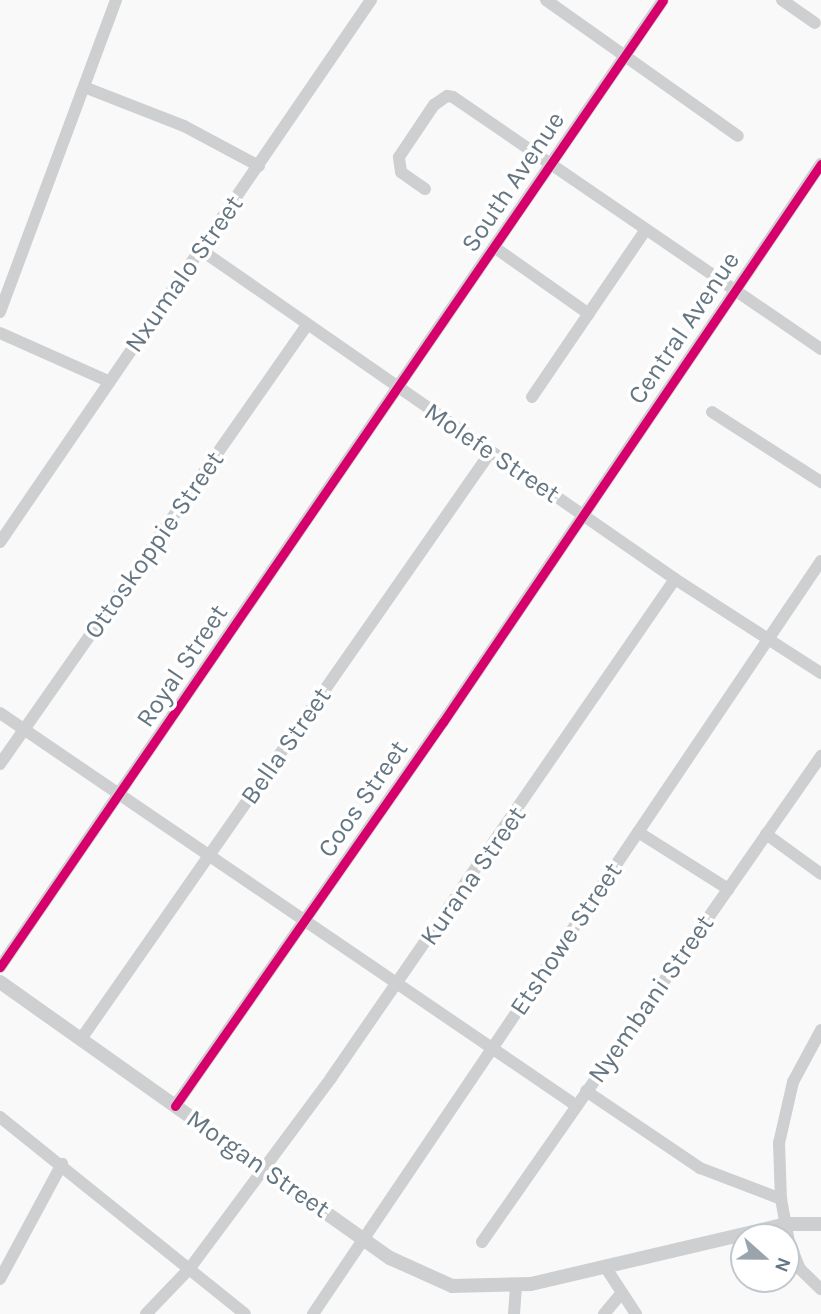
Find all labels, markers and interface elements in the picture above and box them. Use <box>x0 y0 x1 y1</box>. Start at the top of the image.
street label: South Avenue <box>455 106 571 258</box>
street label: Nxumalo Street <box>118 189 250 359</box>
street label: Central Avenue <box>621 246 747 410</box>
street label: Molefe Street <box>418 396 566 510</box>
street label: Ottoskoppie Street <box>78 445 230 645</box>
street label: Royal Street <box>130 599 234 733</box>
street label: Bella Street <box>234 681 338 811</box>
street label: Coos Street <box>311 735 415 863</box>
street label: Kurana Street <box>414 800 532 952</box>
street label: Etshowe Street <box>503 857 629 1021</box>
street label: Nyembani Street <box>581 909 721 1089</box>
street label: Morgan Street <box>180 1103 336 1225</box>
north arrow <box>730 1223 800 1293</box>
text: N <box>770 1255 795 1275</box>

